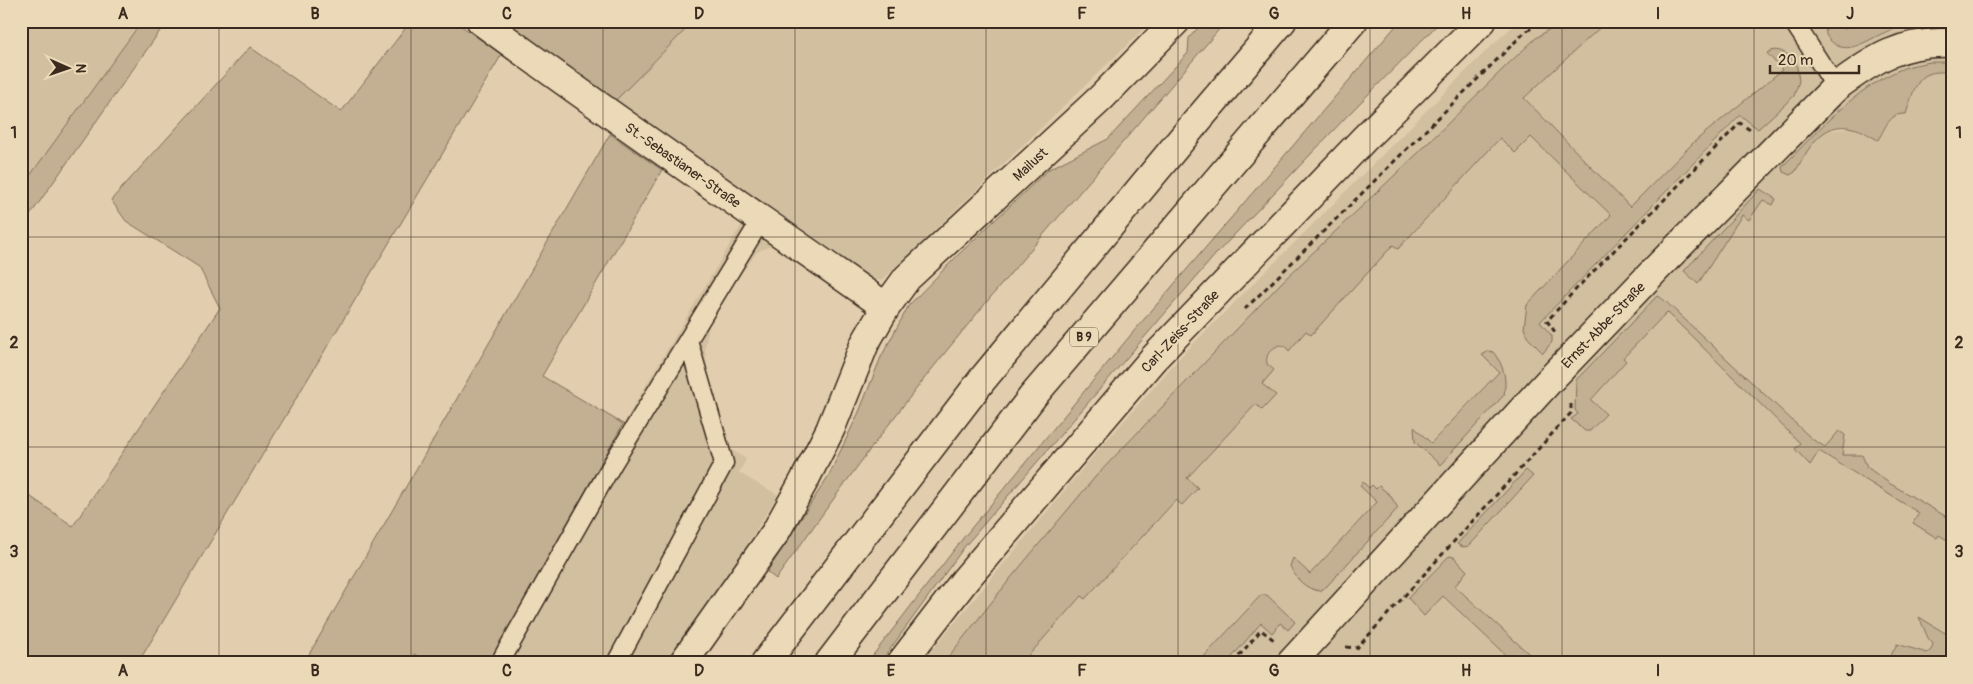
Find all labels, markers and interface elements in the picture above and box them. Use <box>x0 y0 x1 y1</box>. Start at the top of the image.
text: A <box>118 4 129 24</box>
text: B <box>310 4 320 24</box>
text: C <box>502 4 512 24</box>
text: D <box>694 4 704 24</box>
text: E <box>887 4 896 24</box>
text: F <box>1077 4 1087 24</box>
text: G <box>1269 4 1280 24</box>
text: H <box>1461 4 1471 24</box>
text: I <box>1656 4 1660 24</box>
text: J <box>1846 4 1854 24</box>
north arrow <box>42 42 92 92</box>
scale bar <box>1770 42 1859 74</box>
text: 20 m <box>1778 51 1813 70</box>
text: N <box>72 63 89 73</box>
street label: St.-Sebastianer-Straße <box>622 119 744 212</box>
text: 1 <box>11 123 17 143</box>
text: 1 <box>1956 123 1962 143</box>
street label: Mailust <box>1009 144 1052 185</box>
street label: Ernst-Abbe-Straße <box>1558 279 1649 372</box>
street label: Carl-Zeiss-Straße <box>1138 286 1223 376</box>
road number: B 9 <box>1070 328 1098 347</box>
text: 2 <box>10 333 19 353</box>
text: 2 <box>1955 333 1964 353</box>
text: 3 <box>10 542 19 562</box>
text: 3 <box>1955 542 1964 562</box>
text: A <box>118 661 129 681</box>
text: B <box>310 661 320 681</box>
text: C <box>502 661 512 681</box>
text: D <box>694 661 704 681</box>
text: E <box>887 661 896 681</box>
text: F <box>1077 661 1087 681</box>
text: G <box>1269 661 1280 681</box>
text: H <box>1461 661 1471 681</box>
text: I <box>1656 661 1660 681</box>
text: J <box>1846 661 1854 681</box>

